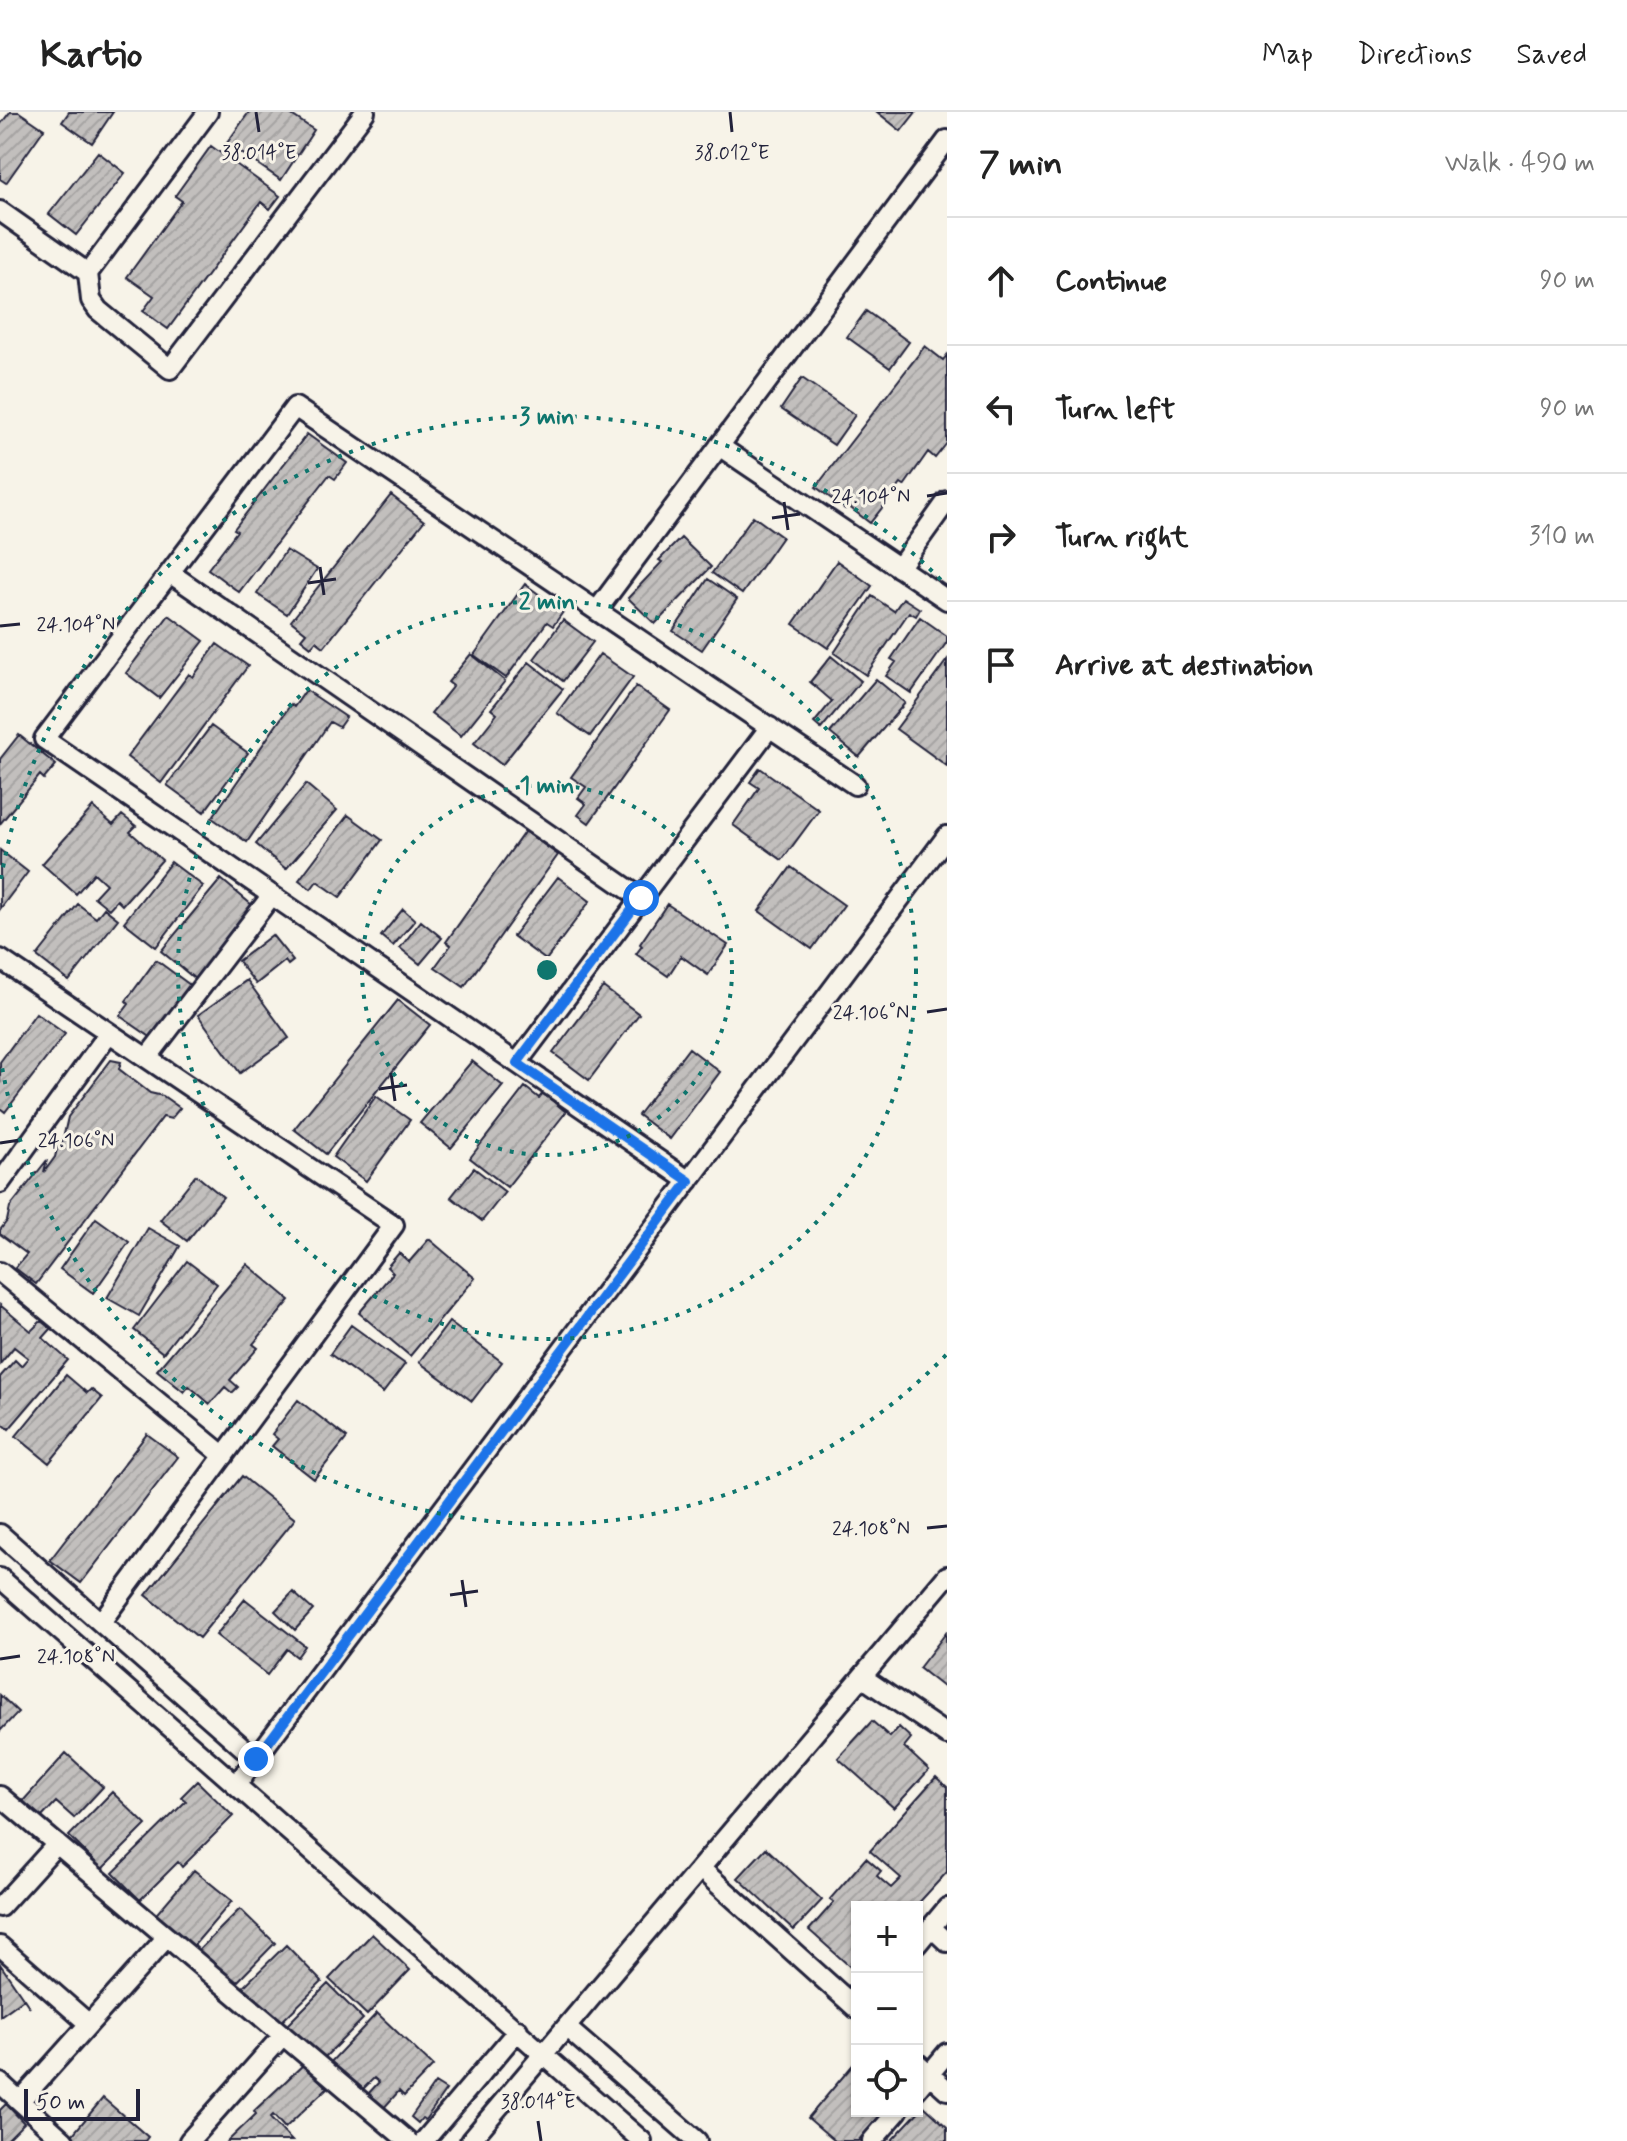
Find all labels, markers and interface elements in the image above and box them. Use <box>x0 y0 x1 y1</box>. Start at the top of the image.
text: Kartio <box>40 31 143 80</box>
text: Map <box>1262 37 1313 74</box>
text: Directions <box>1357 37 1472 74</box>
text: Saved <box>1516 37 1587 74</box>
text: 38.014°E <box>222 140 296 167</box>
text: 38.012°E <box>695 140 769 167</box>
text: 7 min <box>979 142 1063 187</box>
text: Walk · 490 m <box>1445 147 1595 181</box>
icon: ahead <box>979 259 1023 303</box>
text: Continue <box>1055 262 1167 301</box>
text: 90 m <box>1540 264 1595 298</box>
icon: left <box>979 387 1023 431</box>
text: Turn left <box>1055 390 1175 429</box>
text: 90 m <box>1540 392 1595 426</box>
text: 3 min <box>519 402 575 433</box>
text: 24.104°N <box>832 484 910 511</box>
icon: right <box>979 515 1023 559</box>
text: Turn right <box>1055 518 1188 557</box>
text: 310 m <box>1529 520 1595 554</box>
text: 2 min <box>519 587 575 618</box>
text: 24.104°N <box>37 612 115 639</box>
icon: arrive <box>979 643 1023 687</box>
text: Arrive at destination <box>1055 646 1313 685</box>
text: 1 min <box>519 771 575 802</box>
route start <box>623 880 659 916</box>
centre of rings <box>533 956 561 984</box>
text: 24.106°N <box>833 1000 909 1027</box>
text: 24.106°N <box>38 1128 114 1155</box>
text: 24.108°N <box>832 1516 910 1543</box>
text: 24.108°N <box>37 1644 115 1671</box>
route end <box>238 1741 274 1777</box>
map controls <box>851 1901 923 2117</box>
button: + <box>851 1901 923 1973</box>
button: − <box>851 1973 923 2045</box>
button: locate <box>851 2045 923 2117</box>
scale bar <box>24 2085 140 2121</box>
text: 50 m <box>36 2089 85 2117</box>
text: 38.014°E <box>501 2089 575 2116</box>

